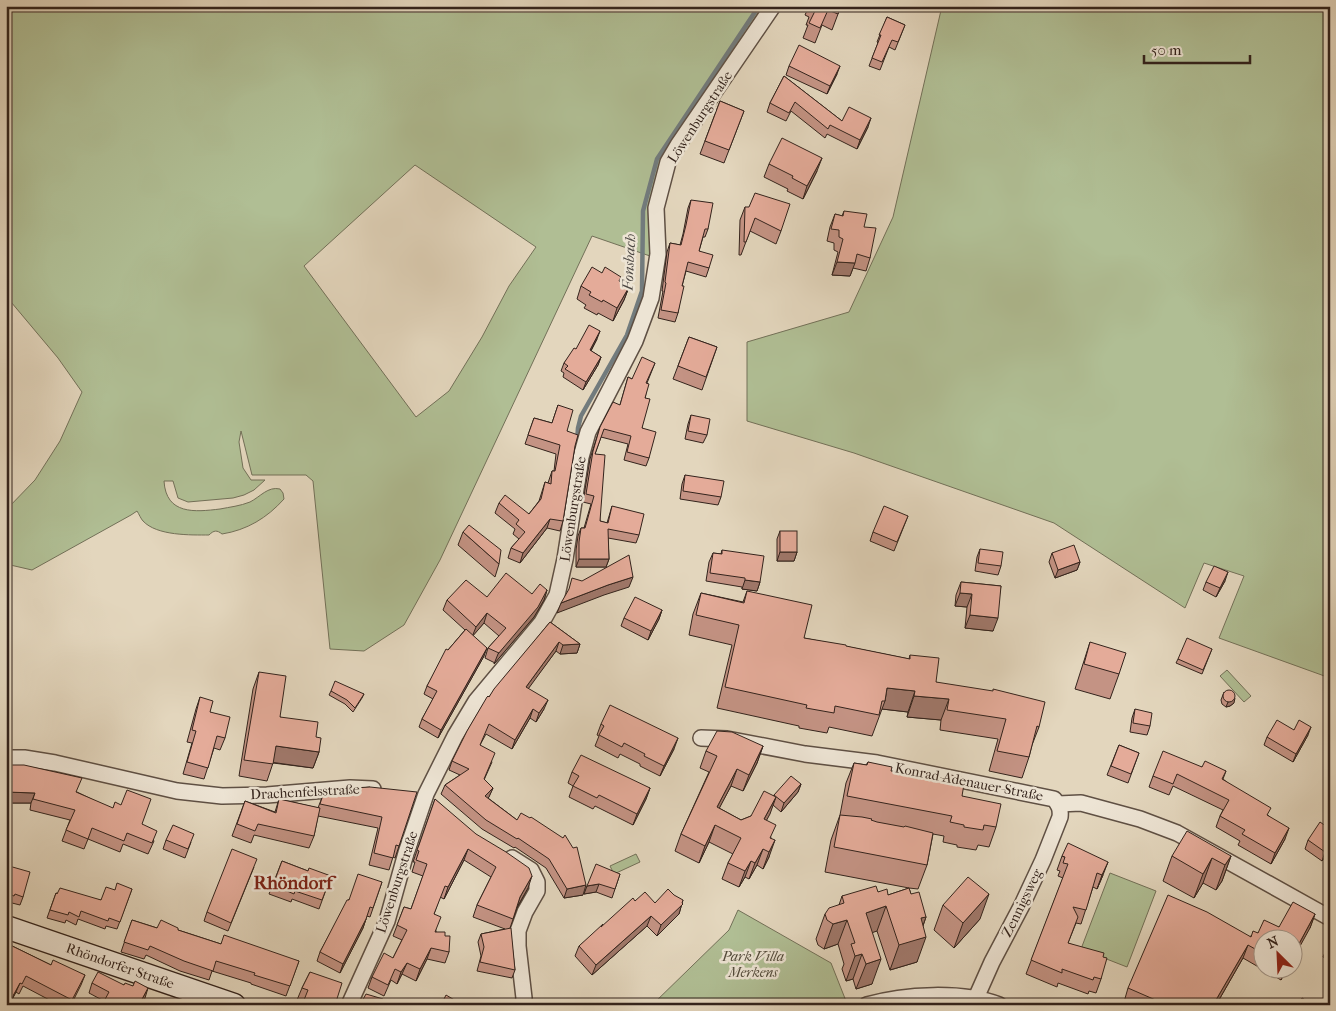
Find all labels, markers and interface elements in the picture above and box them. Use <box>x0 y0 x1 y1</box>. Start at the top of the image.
scale bar <box>1144 32 1250 64</box>
text: 50 m <box>1151 41 1182 59</box>
street label: Löwenburgstraße <box>664 68 736 166</box>
water label: Fonsbach <box>618 233 639 292</box>
street label: Löwenburgstraße <box>556 455 590 563</box>
street label: Konrad-Adenauer-Straße <box>893 759 1045 805</box>
street label: Drachenfelsstraße <box>250 781 360 803</box>
street label: Löwenburgstraße <box>373 829 422 935</box>
street label: Zennigsweg <box>998 866 1046 940</box>
district label: Rhöndorf <box>254 872 337 894</box>
north arrow <box>1254 928 1304 978</box>
text: N <box>1265 933 1282 953</box>
street label: Rhöndorfer Straße <box>64 940 176 992</box>
park label: Park Villa Merkens <box>721 948 784 981</box>

